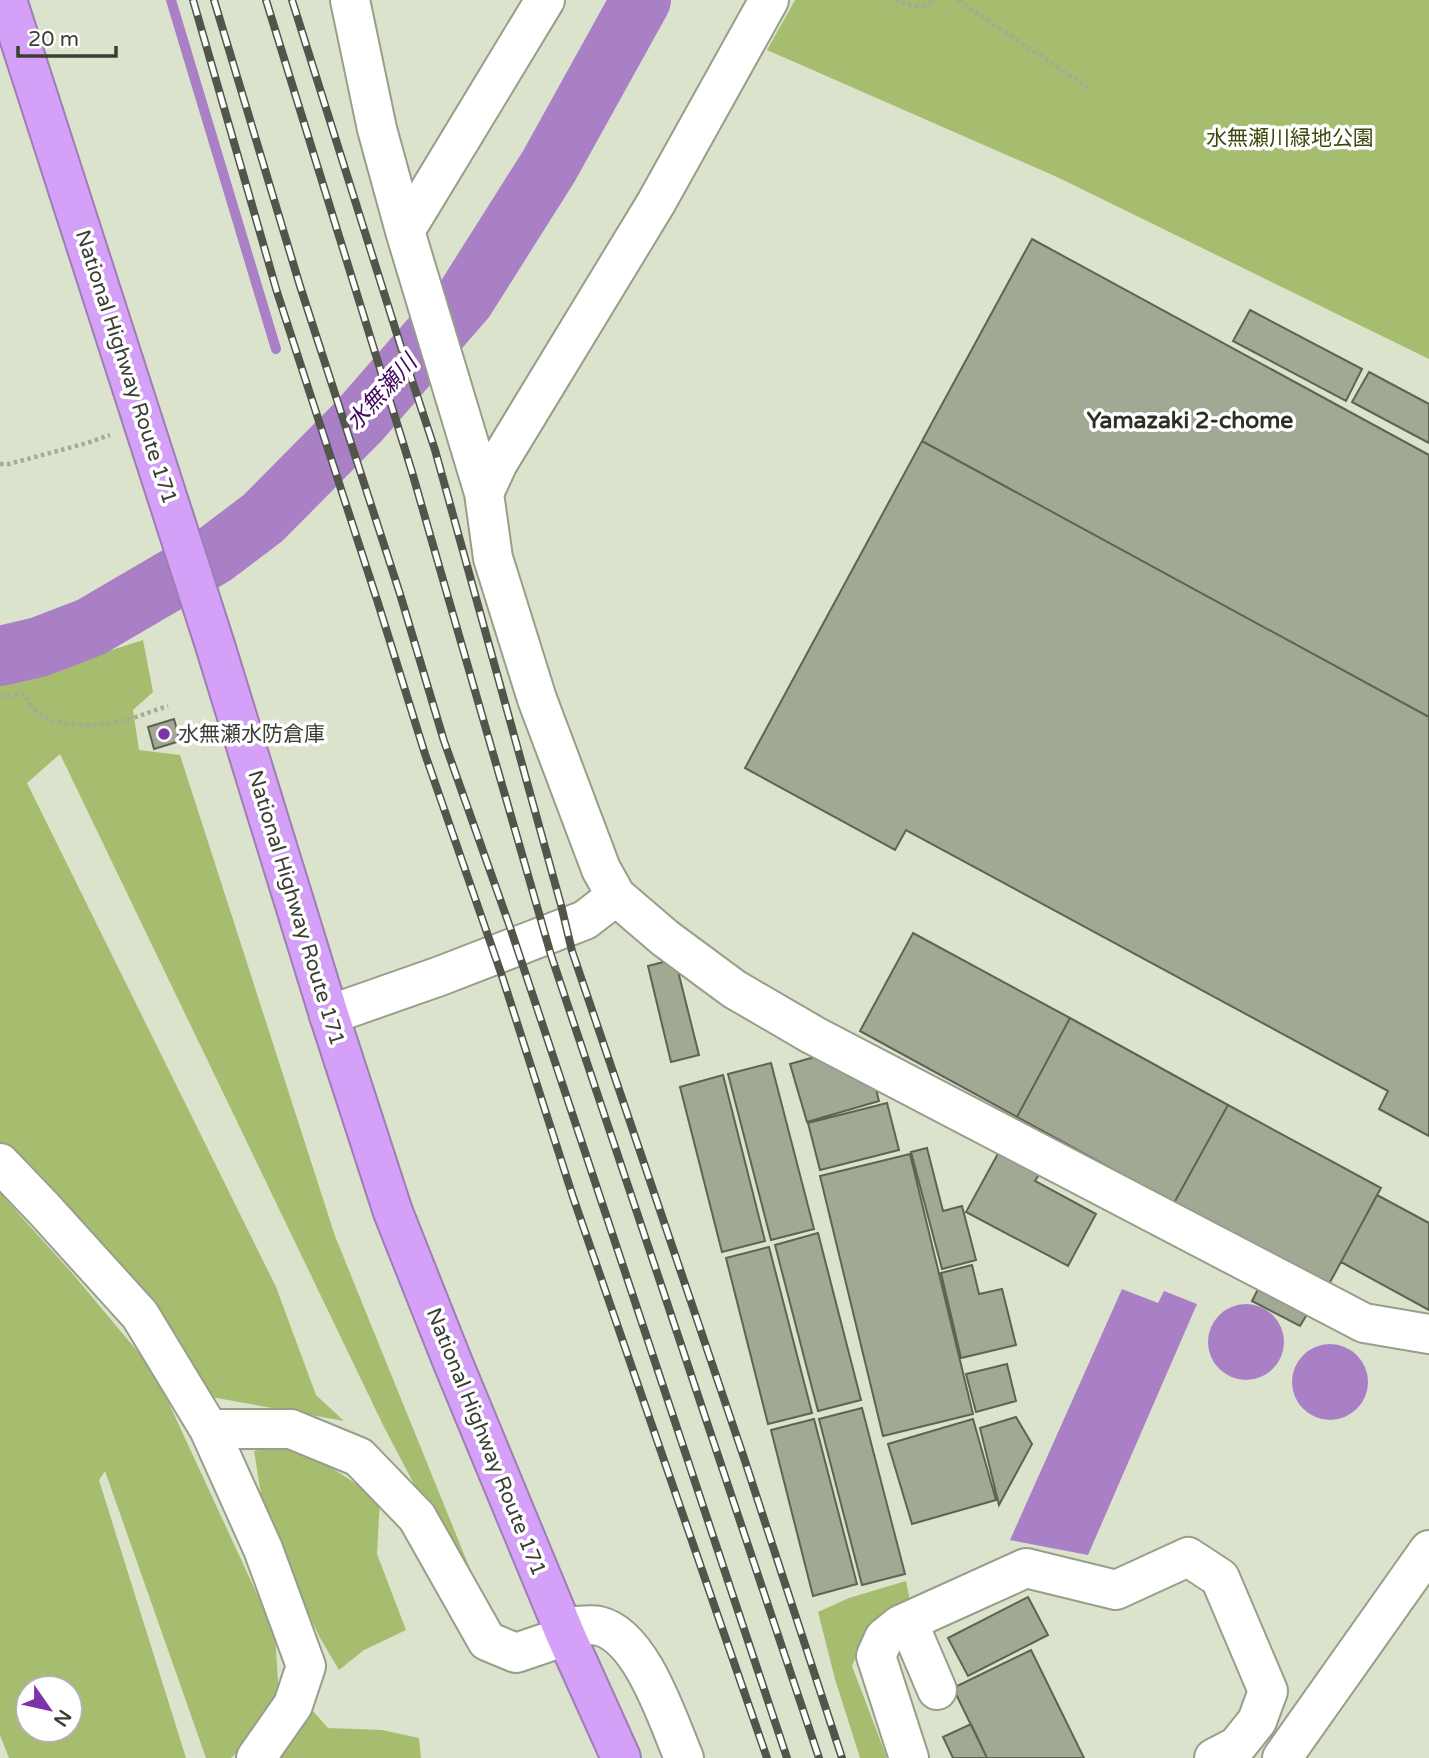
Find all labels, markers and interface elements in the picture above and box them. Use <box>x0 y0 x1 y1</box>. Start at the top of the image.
scale bar <box>18 14 116 58</box>
text: 20 m <box>28 27 79 52</box>
park label: 水無瀬川緑地公園 <box>1206 126 1374 151</box>
street label: National Highway Route 171 <box>70 227 182 507</box>
water label: 水無瀬川 <box>341 347 425 437</box>
district label: Yamazaki 2-chome <box>1087 407 1293 435</box>
place label: 水無瀬水防倉庫 <box>178 722 325 747</box>
marker: 水無瀬水防倉庫 <box>156 726 172 742</box>
street label: National Highway Route 171 <box>242 767 350 1049</box>
street label: National Highway Route 171 <box>421 1304 551 1580</box>
north arrow <box>14 1674 84 1744</box>
text: N <box>49 1705 76 1730</box>

